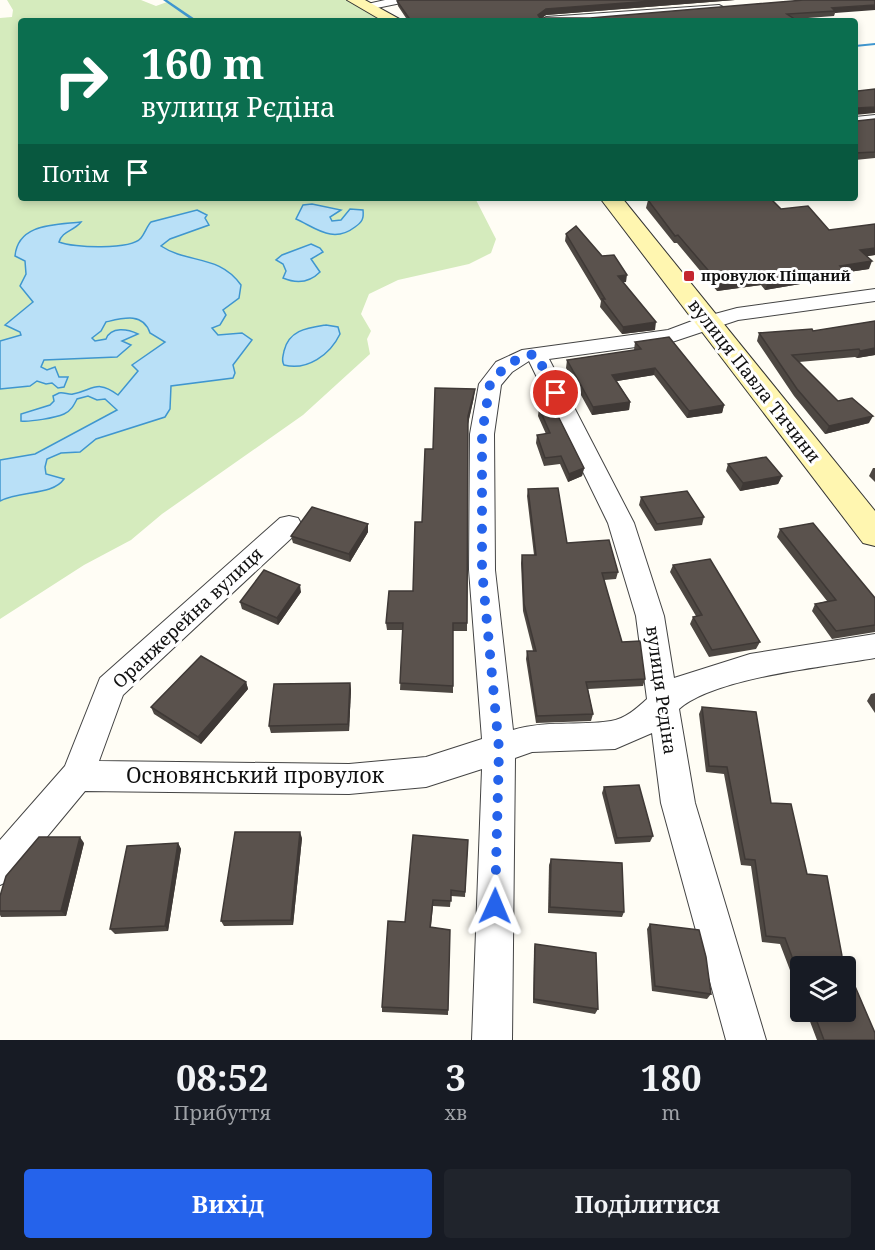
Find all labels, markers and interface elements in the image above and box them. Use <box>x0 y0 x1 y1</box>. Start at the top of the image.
text: 160 m <box>141 34 265 91</box>
icon: right <box>42 42 120 120</box>
text: вулиця Рєдіна <box>141 88 336 125</box>
icon: arrive <box>121 156 154 189</box>
text: Потім <box>42 158 109 188</box>
place label: провулок Піщаний <box>701 265 851 285</box>
marker: провулок Піщаний <box>682 269 696 283</box>
street label: вулиця Павла Тичини <box>683 294 826 467</box>
pin <box>530 367 581 418</box>
icon: arrive <box>539 376 572 409</box>
street label: Оранжерейна вулиця <box>107 541 268 693</box>
street label: вулиця Рєдіна <box>641 624 683 756</box>
street label: Основянський провулок <box>126 761 385 789</box>
position arrow <box>463 874 527 938</box>
map controls <box>790 956 856 1022</box>
button: layers <box>790 956 856 1022</box>
text: 08:52 <box>176 1053 268 1102</box>
text: 3 <box>446 1053 466 1102</box>
text: 180 <box>641 1053 702 1102</box>
text: Прибуття <box>173 1099 271 1126</box>
text: хв <box>444 1099 467 1126</box>
text: m <box>662 1099 680 1126</box>
button: Вихід <box>24 1169 432 1238</box>
button: Поділитися <box>444 1169 851 1238</box>

